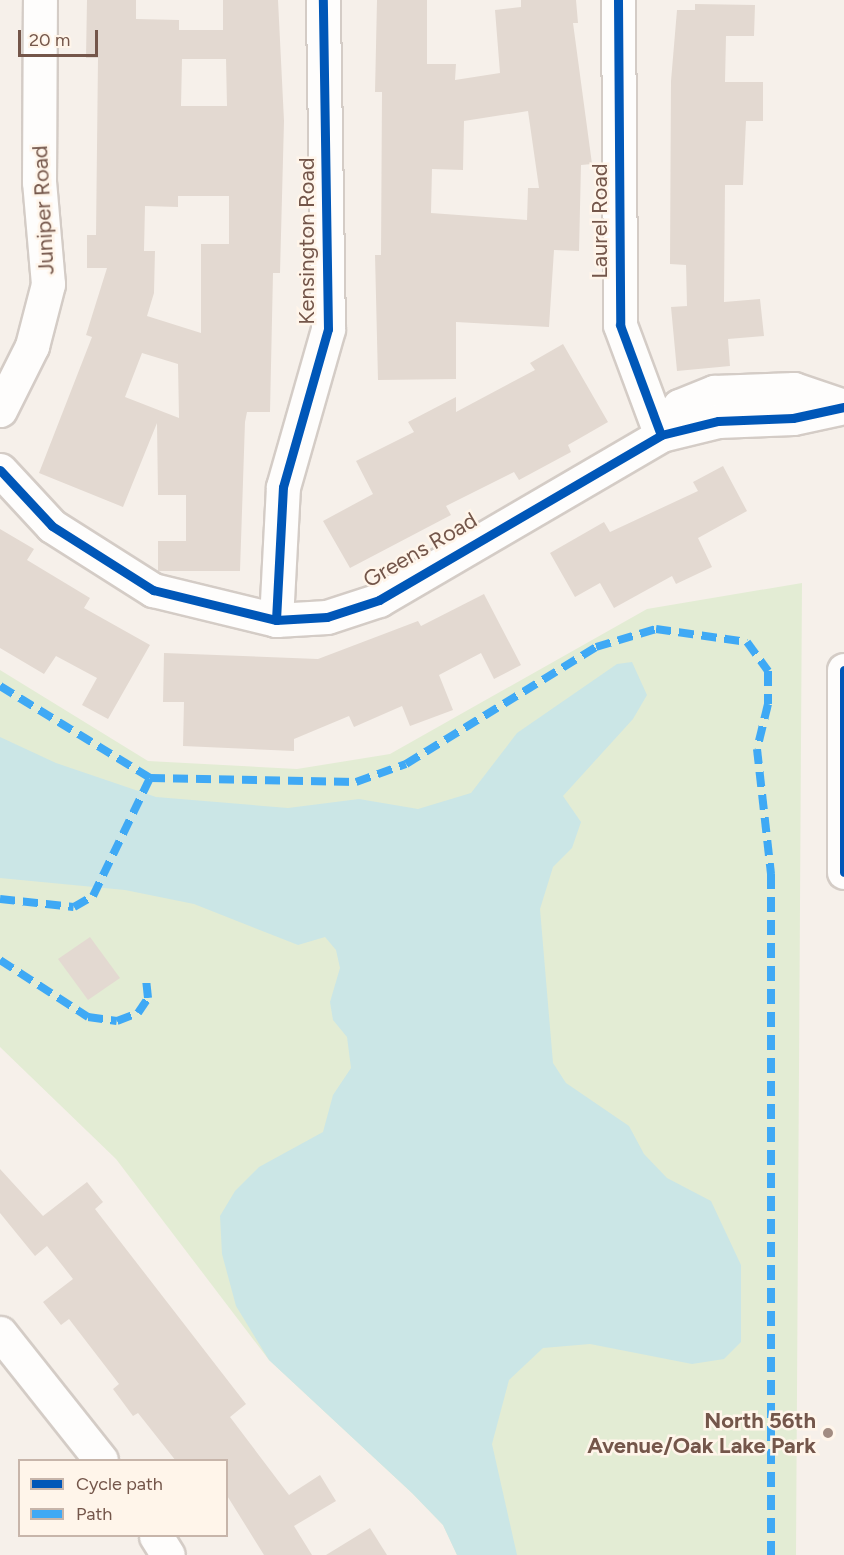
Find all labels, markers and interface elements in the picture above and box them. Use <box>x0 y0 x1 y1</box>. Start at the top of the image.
scale bar <box>21 18 100 56</box>
text: 20 m <box>29 29 70 51</box>
street label: Juniper Road <box>26 145 60 275</box>
street label: Kensington Road <box>294 157 320 325</box>
street label: Laurel Road <box>587 163 613 279</box>
street label: Greens Road <box>359 507 481 593</box>
place label: North 56th Avenue/Oak Lake Park <box>587 1407 816 1458</box>
marker: North 56th Avenue/Oak Lake Park <box>821 1426 835 1440</box>
legend <box>18 1459 228 1537</box>
text: Cycle path <box>76 1473 163 1495</box>
text: Path <box>76 1503 112 1525</box>

